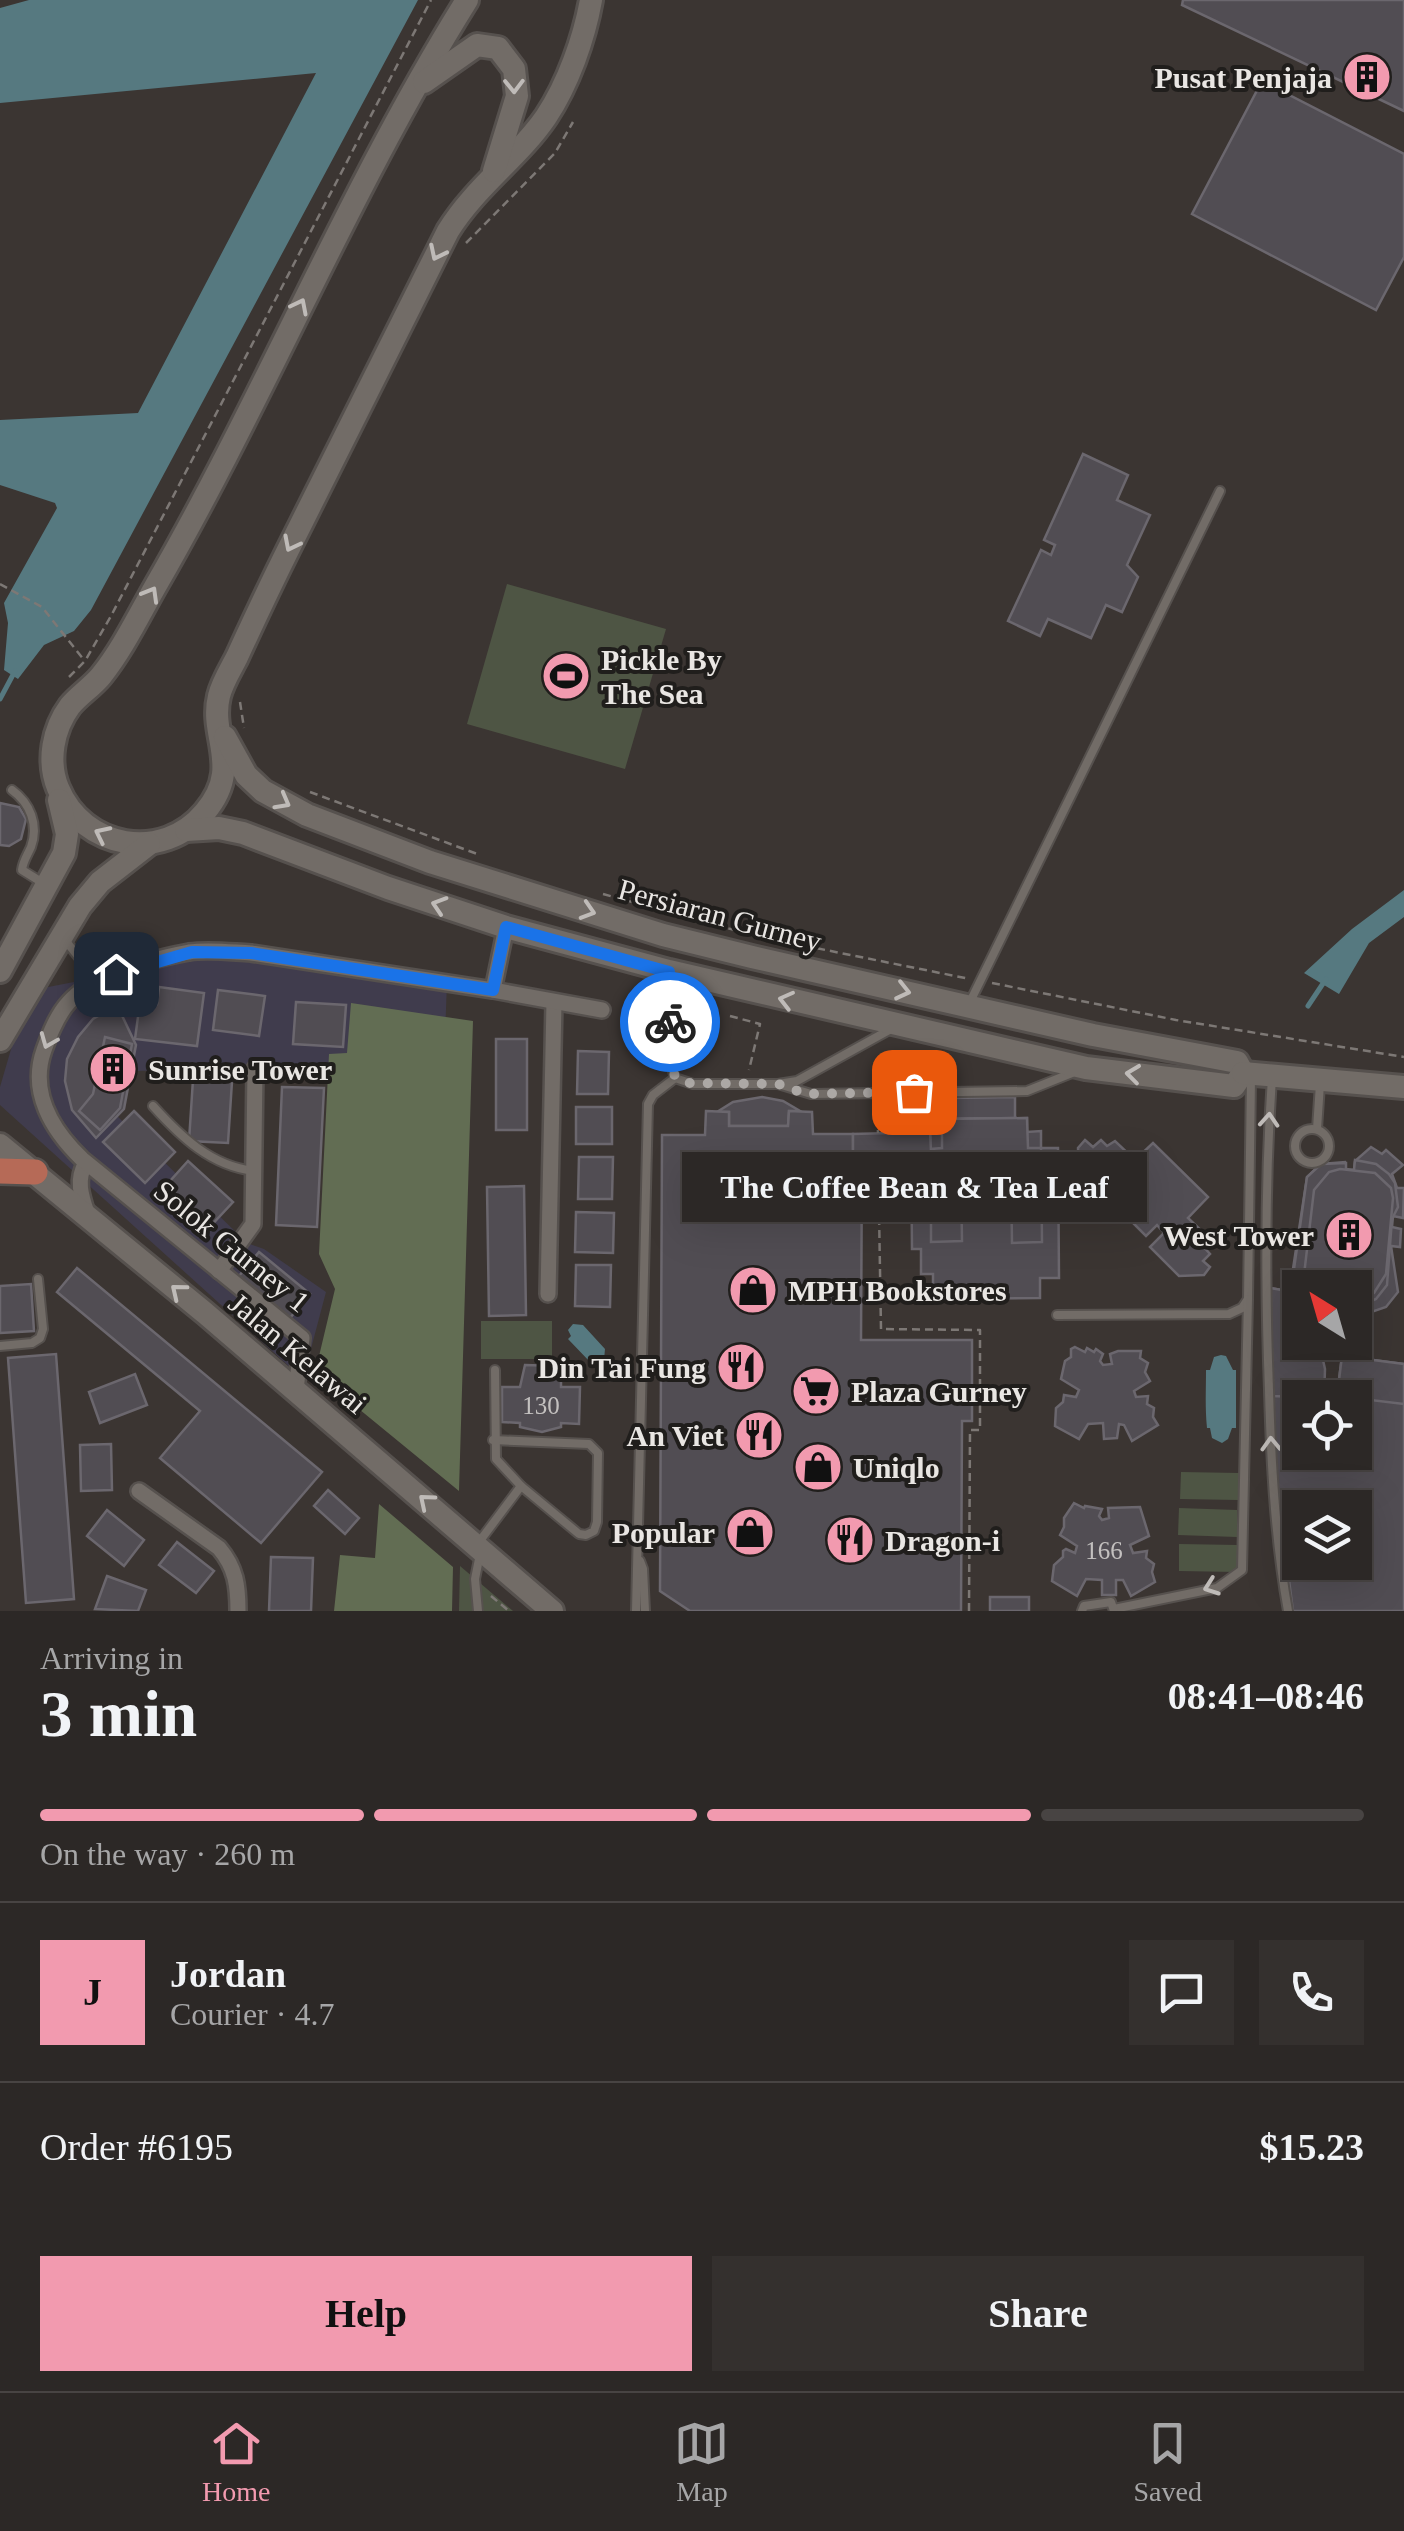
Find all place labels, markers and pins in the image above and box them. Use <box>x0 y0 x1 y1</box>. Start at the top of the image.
building icon: Pusat Penjaja <box>1341 51 1393 103</box>
place label: Pusat Penjaja <box>1155 61 1332 94</box>
place label: Pickle By The Sea <box>601 643 722 710</box>
sports icon: Pickle By The Sea <box>540 650 592 702</box>
pin <box>74 932 159 1017</box>
building icon: Sunrise Tower <box>87 1043 139 1095</box>
pin <box>872 1050 957 1135</box>
place label: Sunrise Tower <box>148 1053 332 1086</box>
callout: The Coffee Bean & Tea Leaf <box>682 1152 1146 1222</box>
building icon: West Tower <box>1323 1209 1375 1261</box>
place label: West Tower <box>1163 1219 1314 1252</box>
shop icon: MPH Bookstores <box>727 1264 779 1316</box>
place label: MPH Bookstores <box>788 1274 1007 1307</box>
restaurant icon: Din Tai Fung <box>715 1341 767 1393</box>
place label: Din Tai Fung <box>538 1351 706 1384</box>
supermarket icon: Plaza Gurney <box>790 1365 842 1417</box>
place label: Plaza Gurney <box>851 1375 1027 1408</box>
restaurant icon: An Viet <box>733 1409 785 1461</box>
place label: An Viet <box>627 1419 724 1452</box>
shop icon: Uniqlo <box>792 1441 844 1493</box>
place label: Uniqlo <box>853 1451 940 1484</box>
shop icon: Popular <box>724 1506 776 1558</box>
restaurant icon: Dragon-i <box>824 1514 876 1566</box>
place label: Popular <box>612 1516 715 1549</box>
place label: Dragon-i <box>885 1524 1000 1557</box>

